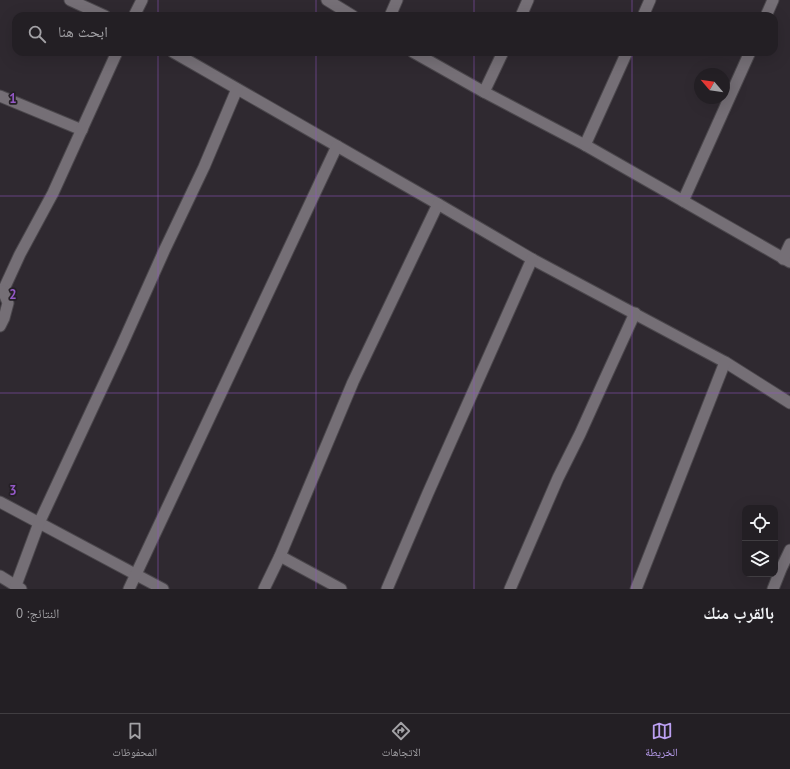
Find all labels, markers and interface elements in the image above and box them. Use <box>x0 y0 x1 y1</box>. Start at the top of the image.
search box <box>12 12 778 56</box>
text: ابحث هنا <box>58 22 108 41</box>
icon: search <box>26 23 48 45</box>
north arrow <box>694 68 730 104</box>
text: 1 <box>9 90 17 107</box>
text: 2 <box>9 286 17 303</box>
text: 3 <box>9 482 17 499</box>
map controls <box>742 505 778 577</box>
button: locate <box>742 505 778 541</box>
button: layers <box>742 541 778 577</box>
text: بالقرب منك <box>703 602 774 624</box>
text: النتائج: 0 <box>16 605 59 622</box>
tab: المحفوظات <box>112 720 157 763</box>
tab: الاتجاهات <box>382 720 421 763</box>
tab: الخريطة <box>645 720 678 763</box>

